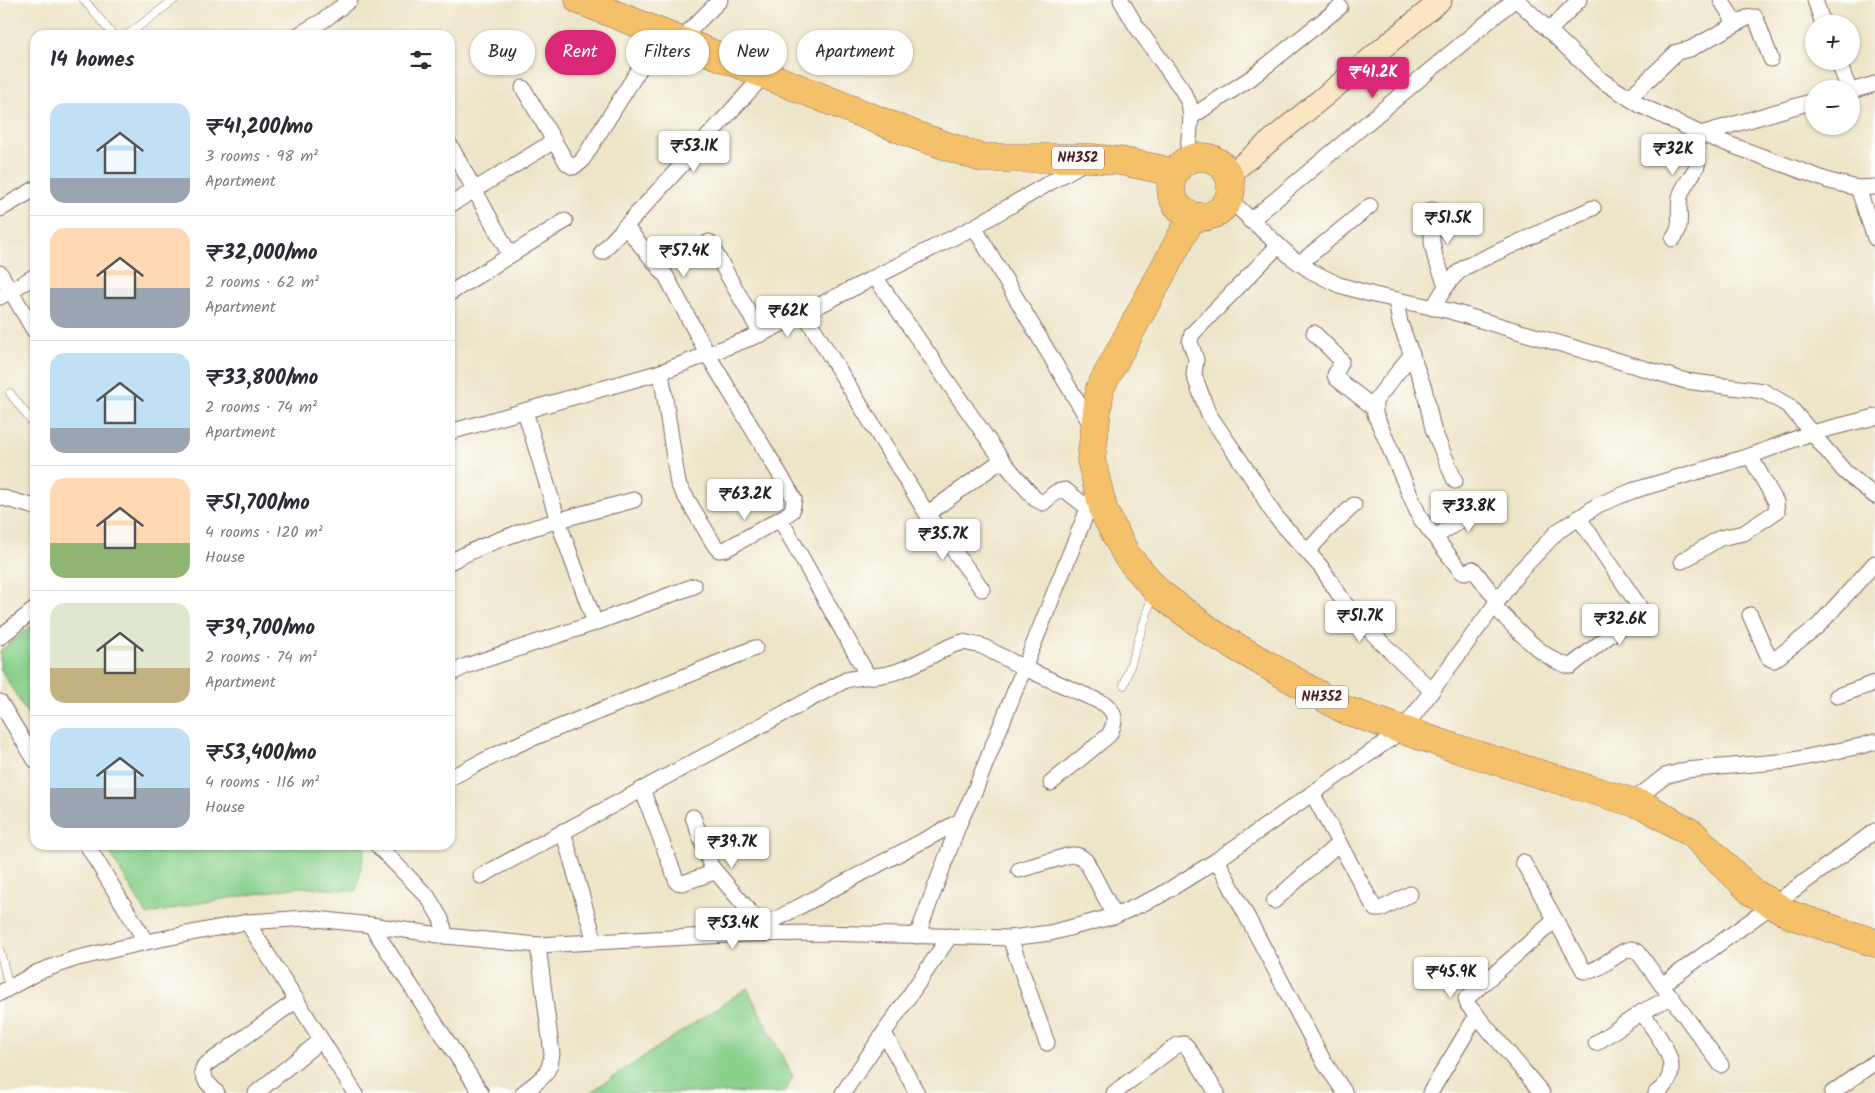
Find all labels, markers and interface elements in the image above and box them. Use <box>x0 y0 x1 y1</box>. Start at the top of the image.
map controls <box>1805 15 1860 135</box>
button: + <box>1805 15 1860 70</box>
chip: Buy <box>470 30 535 75</box>
chip: Rent <box>545 30 616 75</box>
chip: Filters <box>626 30 709 75</box>
chip: New <box>719 30 787 75</box>
chip: Apartment <box>797 30 913 75</box>
text: 14 homes <box>50 44 135 77</box>
icon: filters <box>407 46 435 74</box>
pin: ₹41.2K <box>1332 56 1414 99</box>
text: ₹41.2K <box>1348 60 1398 85</box>
button: − <box>1805 80 1860 135</box>
text: ₹41,200/mo <box>205 111 313 144</box>
icon: home <box>90 123 150 183</box>
pin: ₹53.1K <box>653 130 735 173</box>
text: ₹53.1K <box>669 134 719 159</box>
pin: ₹32K <box>1643 134 1703 176</box>
text: ₹32K <box>1652 137 1694 162</box>
text: 3 rooms · 98 m² <box>205 144 318 169</box>
road number: NH352 <box>1052 146 1104 170</box>
text: Apartment <box>205 169 276 194</box>
pin: ₹51.5K <box>1407 202 1489 245</box>
text: ₹51.5K <box>1424 206 1472 231</box>
pin: ₹57.4K <box>643 236 725 278</box>
text: ₹32,000/mo <box>205 237 318 270</box>
text: ₹57.4K <box>658 239 710 264</box>
icon: home <box>90 248 150 308</box>
text: 2 rooms · 62 m² <box>205 270 319 295</box>
text: Apartment <box>205 295 276 320</box>
pin: ₹62K <box>758 296 818 338</box>
text: ₹62K <box>767 299 809 324</box>
text: ₹33,800/mo <box>205 362 318 395</box>
icon: home <box>90 373 150 433</box>
text: 2 rooms · 74 m² <box>205 395 317 420</box>
text: Apartment <box>205 420 276 445</box>
pin: ₹63.2K <box>704 478 786 521</box>
text: ₹63.2K <box>718 482 772 507</box>
text: ₹51,700/mo <box>205 487 310 520</box>
pin: ₹33.8K <box>1428 490 1510 533</box>
text: ₹33.8K <box>1442 494 1496 519</box>
icon: home <box>90 498 150 558</box>
pin: ₹35.7K <box>902 518 984 561</box>
text: 4 rooms · 120 m² <box>205 520 323 545</box>
text: ₹35.7K <box>917 522 969 547</box>
text: House <box>205 545 245 570</box>
pin: ₹51.7K <box>1319 600 1401 643</box>
text: ₹51.7K <box>1336 604 1384 629</box>
pin: ₹32.6K <box>1579 604 1661 646</box>
text: ₹32.6K <box>1593 607 1647 632</box>
text: ₹39,700/mo <box>205 612 315 645</box>
icon: home <box>90 623 150 683</box>
text: 2 rooms · 74 m² <box>205 645 317 670</box>
text: Apartment <box>205 670 276 695</box>
road number: NH352 <box>1296 686 1348 709</box>
text: ₹53,400/mo <box>205 737 317 770</box>
icon: home <box>90 748 150 808</box>
text: 4 rooms · 116 m² <box>205 770 319 795</box>
text: House <box>205 795 245 820</box>
pin: ₹39.7K <box>691 826 773 869</box>
text: ₹39.7K <box>706 830 758 855</box>
pin: ₹53.4K <box>692 908 774 950</box>
text: ₹53.4K <box>707 911 759 936</box>
pin: ₹45.9K <box>1410 956 1492 999</box>
text: ₹45.9K <box>1425 960 1477 985</box>

